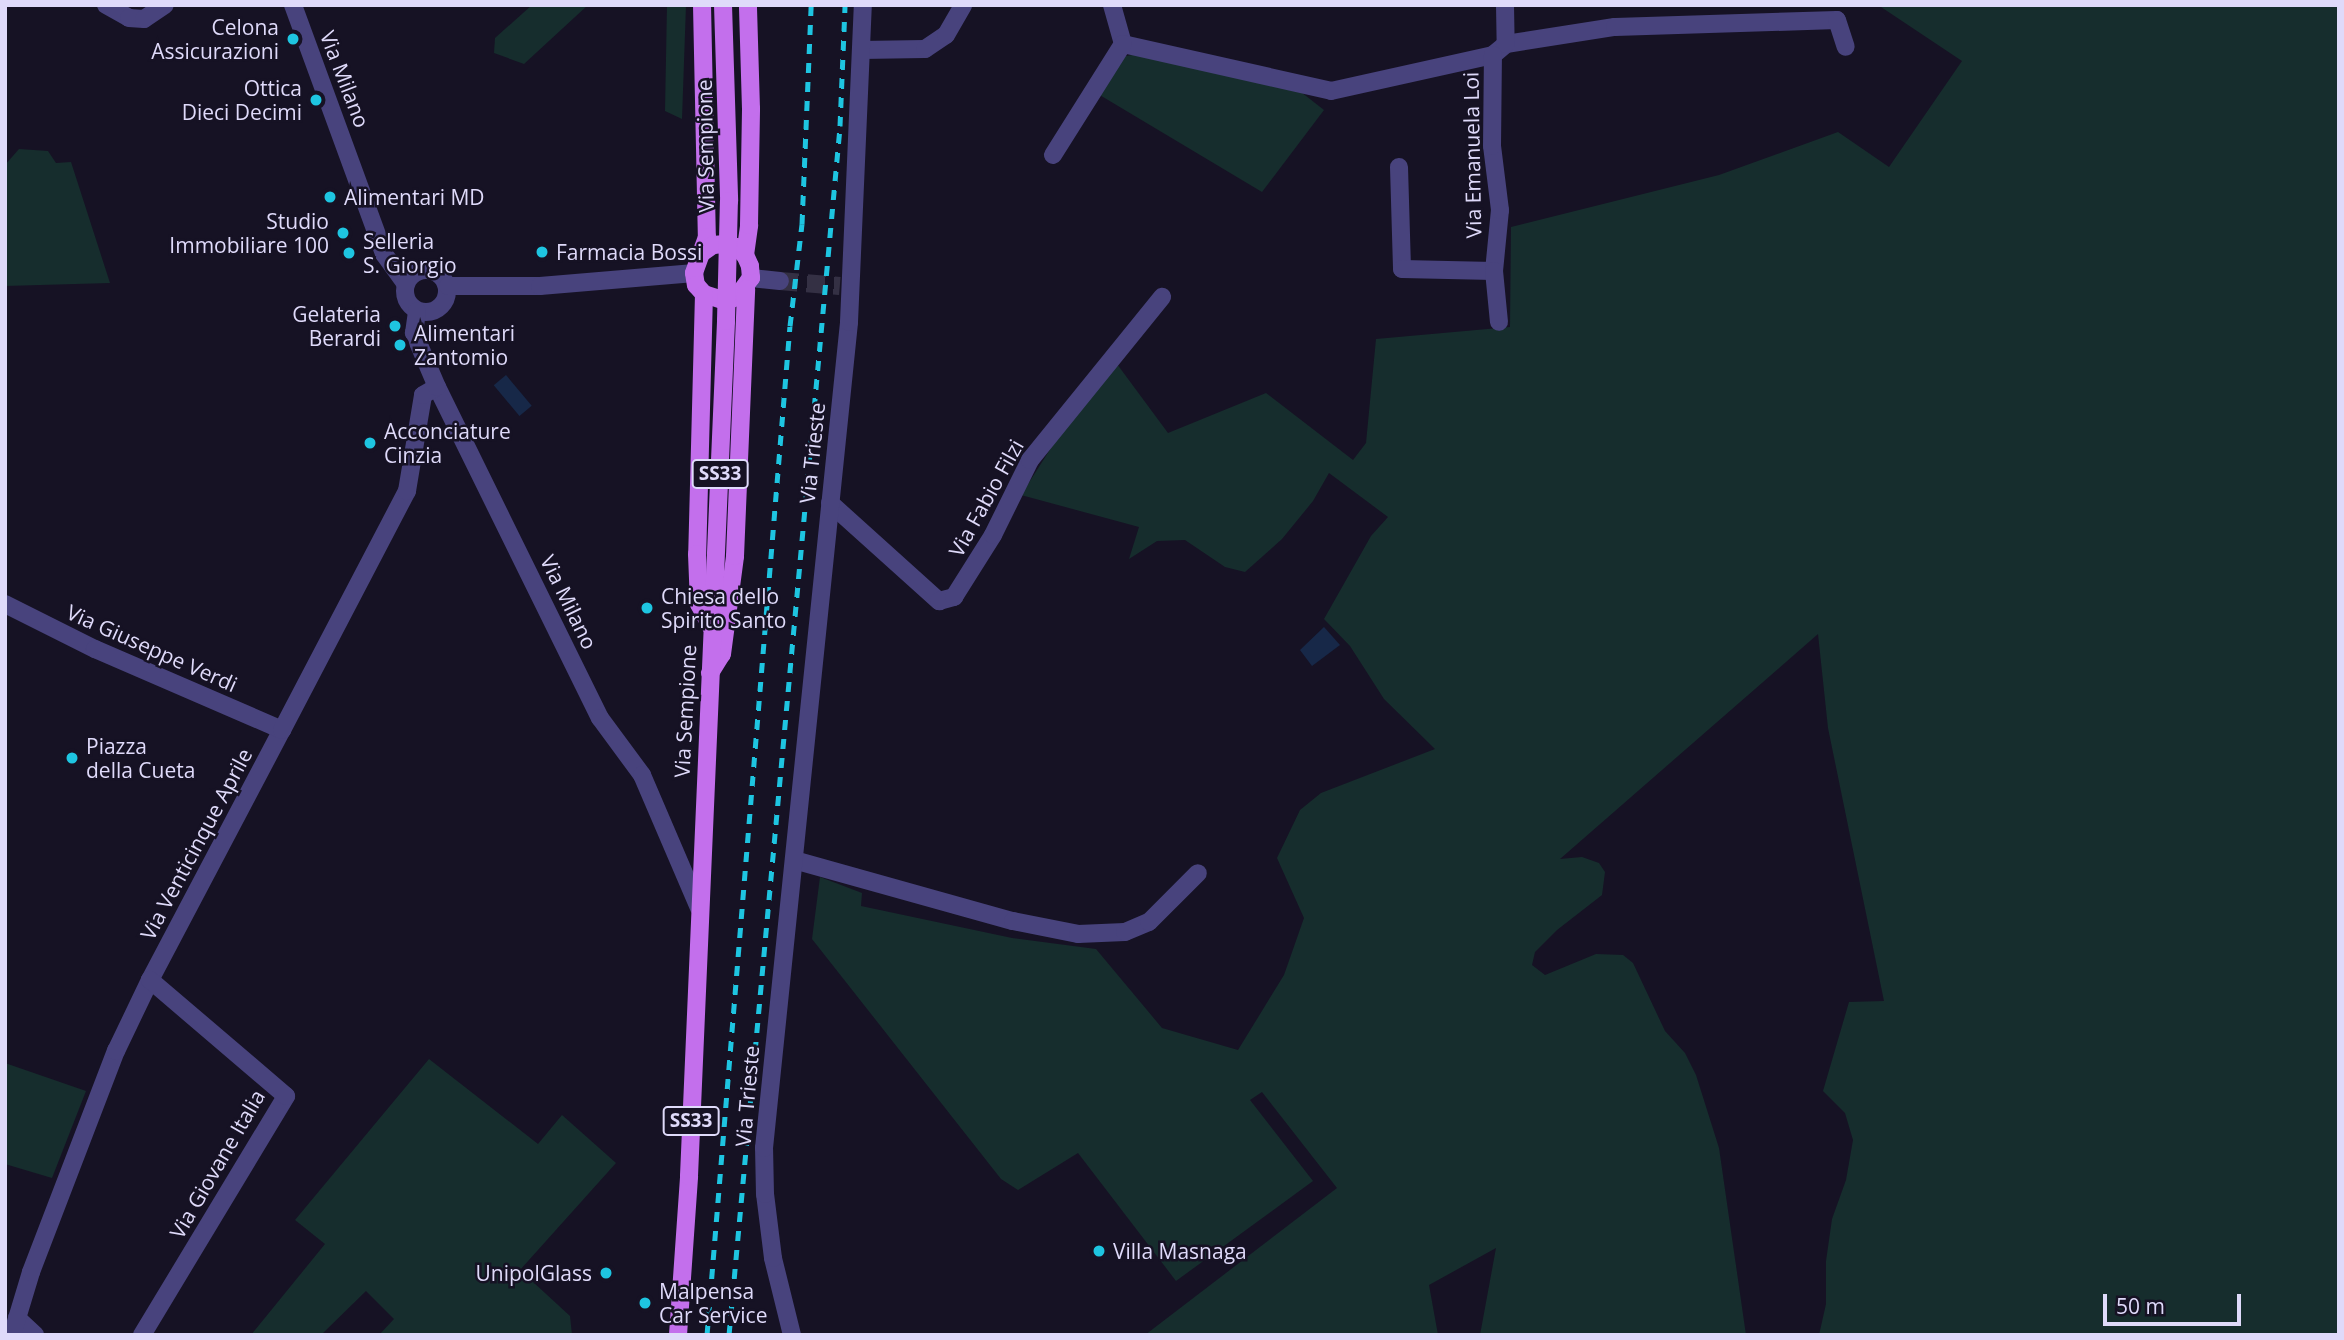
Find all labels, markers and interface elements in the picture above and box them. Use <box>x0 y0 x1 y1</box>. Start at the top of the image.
place label: Celona Assicurazioni <box>151 14 279 64</box>
street label: Via Milano <box>315 27 375 131</box>
marker: Celona Assicurazioni <box>285 31 301 47</box>
street label: Via Emanuela Loi <box>1458 71 1486 239</box>
place label: Ottica Dieci Decimi <box>182 75 302 125</box>
street label: Via Sempione <box>691 79 719 213</box>
marker: Ottica Dieci Decimi <box>308 92 324 108</box>
place label: Alimentari MD <box>344 184 485 210</box>
marker: Alimentari MD <box>322 189 338 205</box>
place label: Studio Immobiliare 100 <box>169 208 329 258</box>
marker: Studio Immobiliare 100 <box>335 225 351 241</box>
place label: Selleria S. Giorgio <box>363 228 457 278</box>
place label: Farmacia Bossi <box>556 239 702 265</box>
marker: Farmacia Bossi <box>534 244 550 260</box>
marker: Selleria S. Giorgio <box>341 245 357 261</box>
place label: Gelateria Berardi <box>292 301 381 351</box>
marker: Gelateria Berardi <box>387 318 403 334</box>
place label: Alimentari Zantomio <box>414 320 515 370</box>
marker: Alimentari Zantomio <box>392 337 408 353</box>
street label: Via Trieste <box>794 401 830 505</box>
place label: Acconciature Cinzia <box>384 418 511 468</box>
marker: Acconciature Cinzia <box>362 435 378 451</box>
street label: Via Fabio Filzi <box>943 435 1029 561</box>
road number: SS33 <box>690 458 750 489</box>
street label: Via Milano <box>535 551 603 653</box>
place label: Chiesa dello Spirito Santo <box>661 583 786 633</box>
street label: Via Giuseppe Verdi <box>63 599 241 697</box>
marker: Chiesa dello Spirito Santo <box>639 600 655 616</box>
street label: Via Sempione <box>669 644 701 778</box>
place label: Piazza della Cueta <box>86 733 195 783</box>
street label: Via Venticinque Aprile <box>135 744 257 944</box>
marker: Piazza della Cueta <box>64 750 80 766</box>
street label: Via Trieste <box>730 1044 764 1148</box>
street label: Via Giovane Italia <box>164 1085 270 1243</box>
road number: SS33 <box>661 1106 721 1136</box>
place label: Villa Masnaga <box>1113 1238 1247 1264</box>
marker: Villa Masnaga <box>1091 1243 1107 1259</box>
place label: UnipolGlass <box>475 1260 592 1286</box>
marker: UnipolGlass <box>598 1265 614 1281</box>
place label: Malpensa Car Service <box>659 1278 767 1328</box>
scale bar <box>2106 1280 2244 1324</box>
text: 50 m <box>2116 1292 2165 1320</box>
marker: Malpensa Car Service <box>637 1295 653 1311</box>

